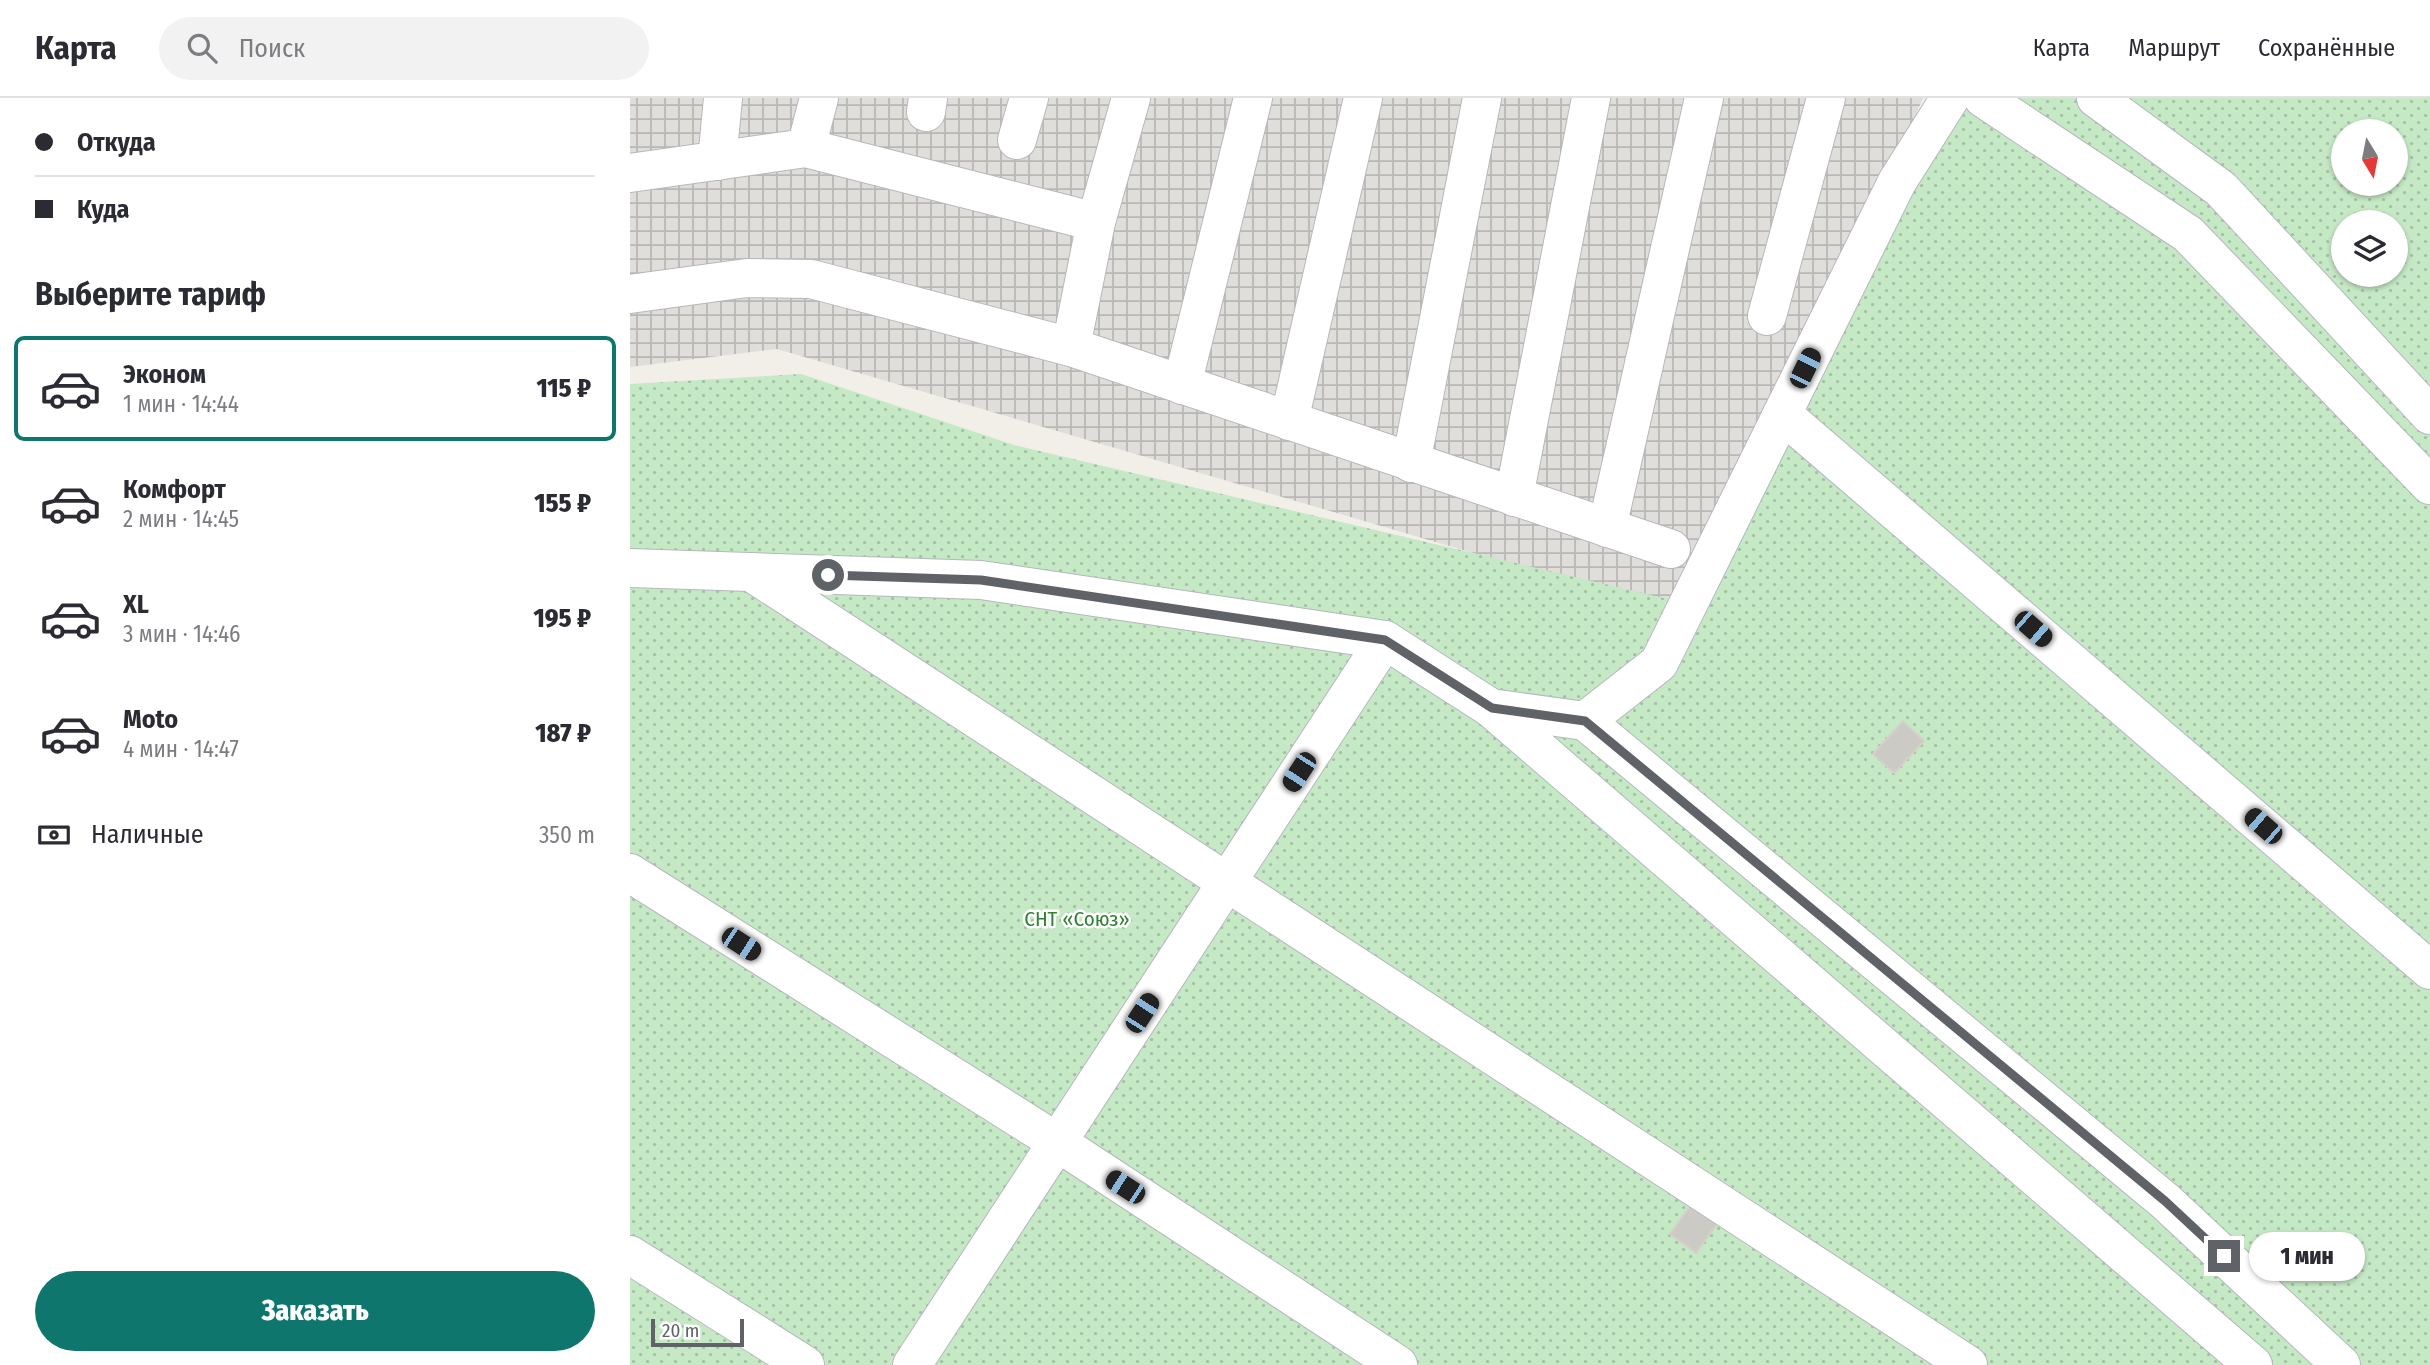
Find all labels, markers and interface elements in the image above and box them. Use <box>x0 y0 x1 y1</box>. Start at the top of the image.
search box <box>159 17 649 80</box>
text: Карта <box>35 28 117 68</box>
icon: search <box>183 29 221 67</box>
text: Поиск <box>239 33 305 64</box>
text: Карта <box>2033 34 2090 62</box>
text: Маршрут <box>2128 34 2220 62</box>
text: Сохранённые <box>2258 34 2395 62</box>
north arrow <box>2331 119 2408 196</box>
map controls <box>2331 119 2408 287</box>
text: Откуда <box>77 127 156 158</box>
text: Куда <box>77 194 130 225</box>
button: layers <box>2331 210 2408 287</box>
text: Выберите тариф <box>35 275 266 313</box>
car <box>1787 345 1824 391</box>
icon: car <box>39 357 102 420</box>
text: Эконом <box>123 359 206 390</box>
text: 115 ₽ <box>536 373 591 404</box>
text: 1 мин · 14:44 <box>123 390 239 418</box>
icon: car <box>39 472 102 535</box>
text: Комфорт <box>123 474 226 505</box>
text: 155 ₽ <box>534 488 591 519</box>
text: 2 мин · 14:45 <box>123 505 239 533</box>
route start <box>812 559 844 591</box>
icon: car <box>39 587 102 650</box>
text: XL <box>123 589 149 620</box>
text: 195 ₽ <box>533 603 591 634</box>
car <box>2011 607 2056 651</box>
text: 3 мин · 14:46 <box>123 620 240 648</box>
icon: car <box>39 702 102 765</box>
text: Moto <box>123 704 178 735</box>
text: 187 ₽ <box>535 718 591 749</box>
text: 4 мин · 14:47 <box>123 735 239 763</box>
car <box>1279 749 1320 795</box>
car <box>2241 804 2286 848</box>
icon: cash <box>35 816 73 854</box>
text: Наличные <box>91 819 204 850</box>
text: 350 m <box>539 821 595 849</box>
park label: СНТ «Союз» <box>1024 906 1130 932</box>
car <box>718 924 765 964</box>
car <box>1122 990 1163 1036</box>
car <box>1102 1167 1149 1207</box>
callout: 1 мин <box>2248 1232 2364 1280</box>
route end <box>2208 1240 2240 1272</box>
text: 1 мин <box>2280 1242 2334 1270</box>
button: Заказать <box>35 1271 595 1351</box>
scale bar <box>651 1316 744 1348</box>
text: 20 m <box>662 1319 699 1342</box>

